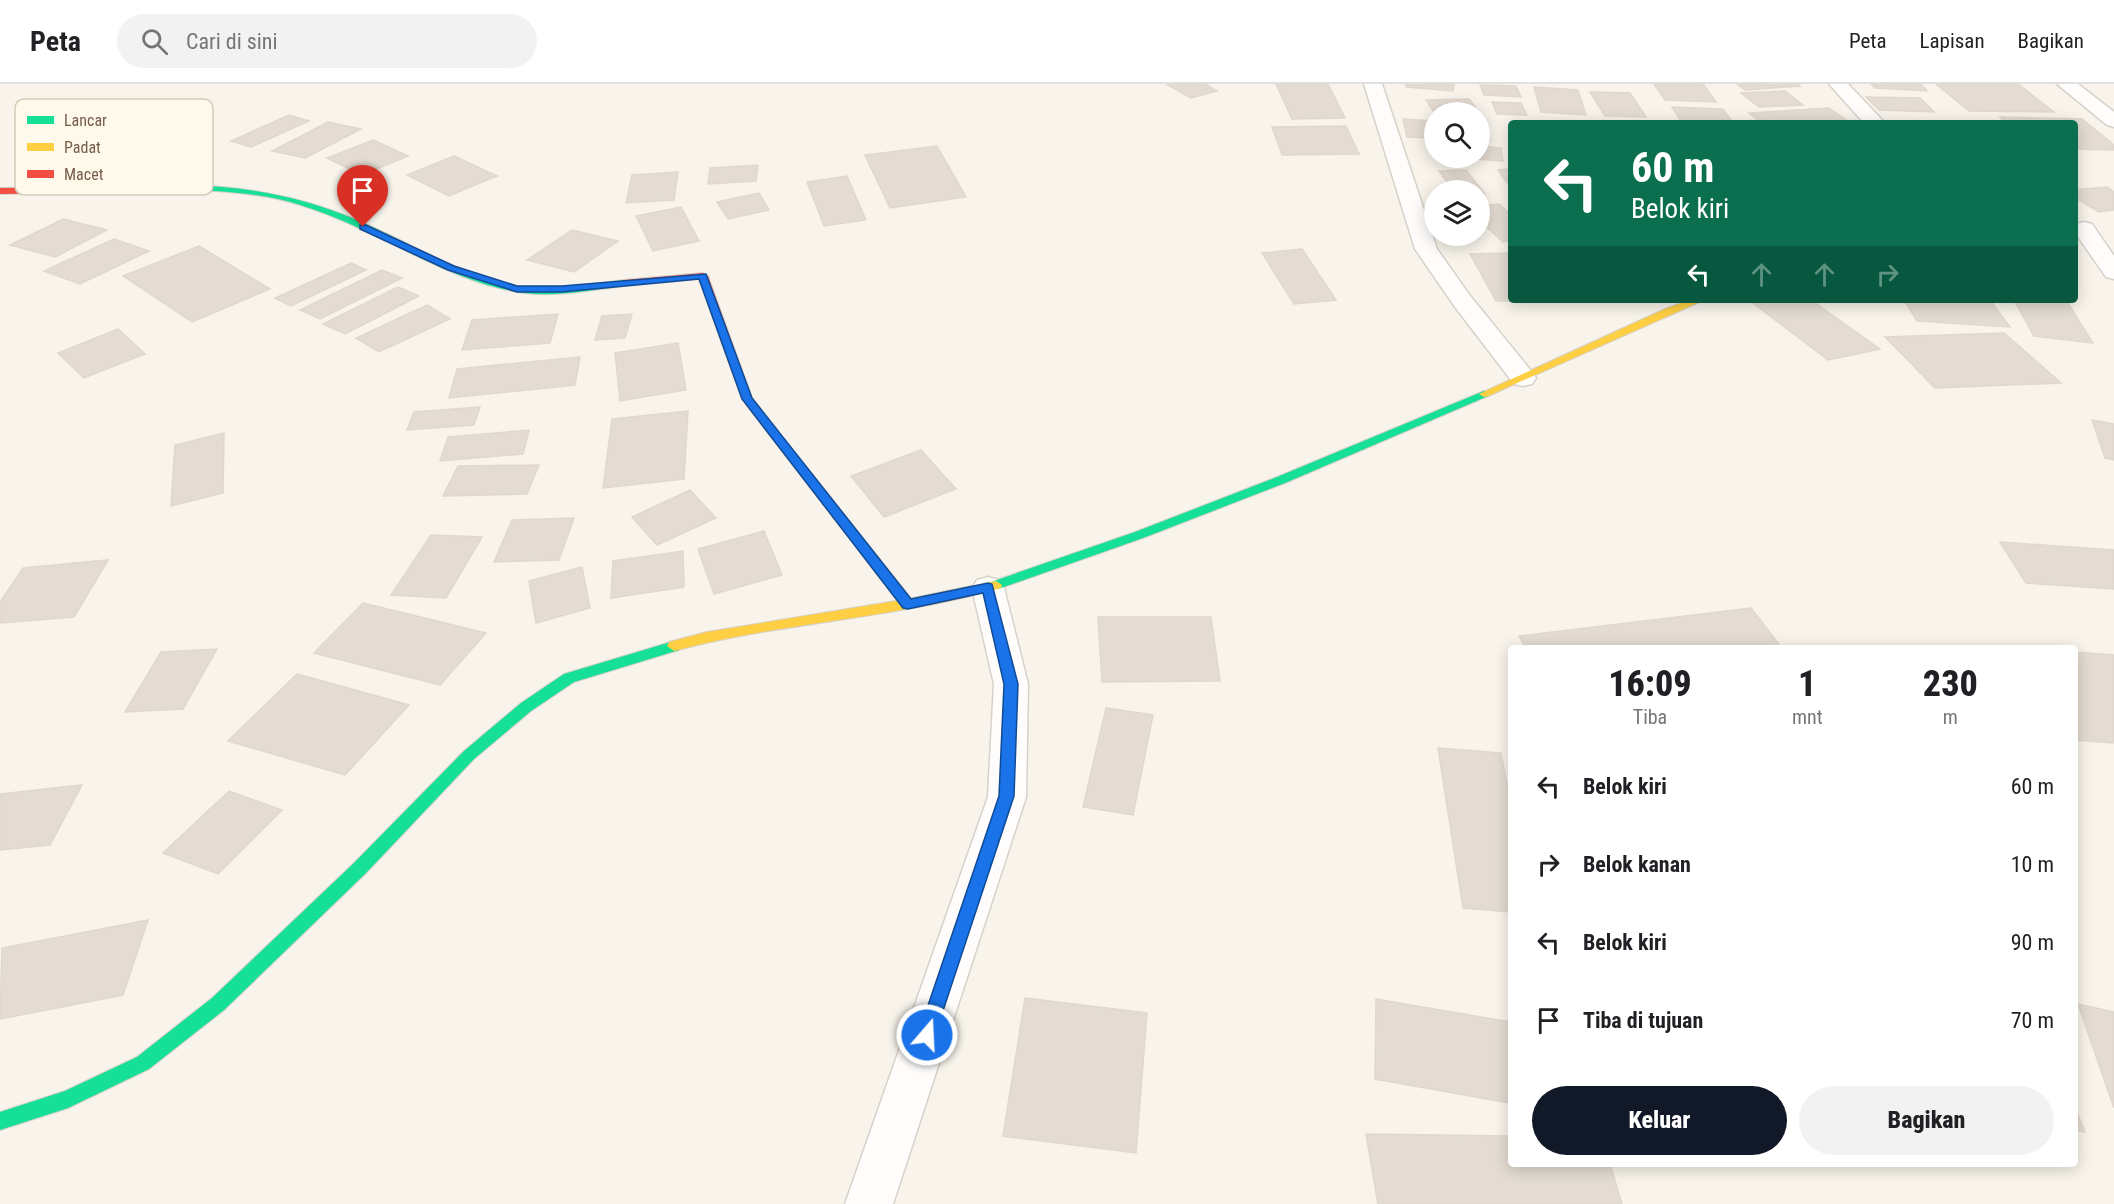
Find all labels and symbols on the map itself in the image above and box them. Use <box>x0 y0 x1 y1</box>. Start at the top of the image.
legend <box>15 99 213 195</box>
text: Lancar <box>64 111 107 130</box>
text: Padat <box>64 138 101 157</box>
text: Macet <box>64 165 104 184</box>
pin <box>337 165 388 227</box>
position arrow <box>895 1003 959 1067</box>

